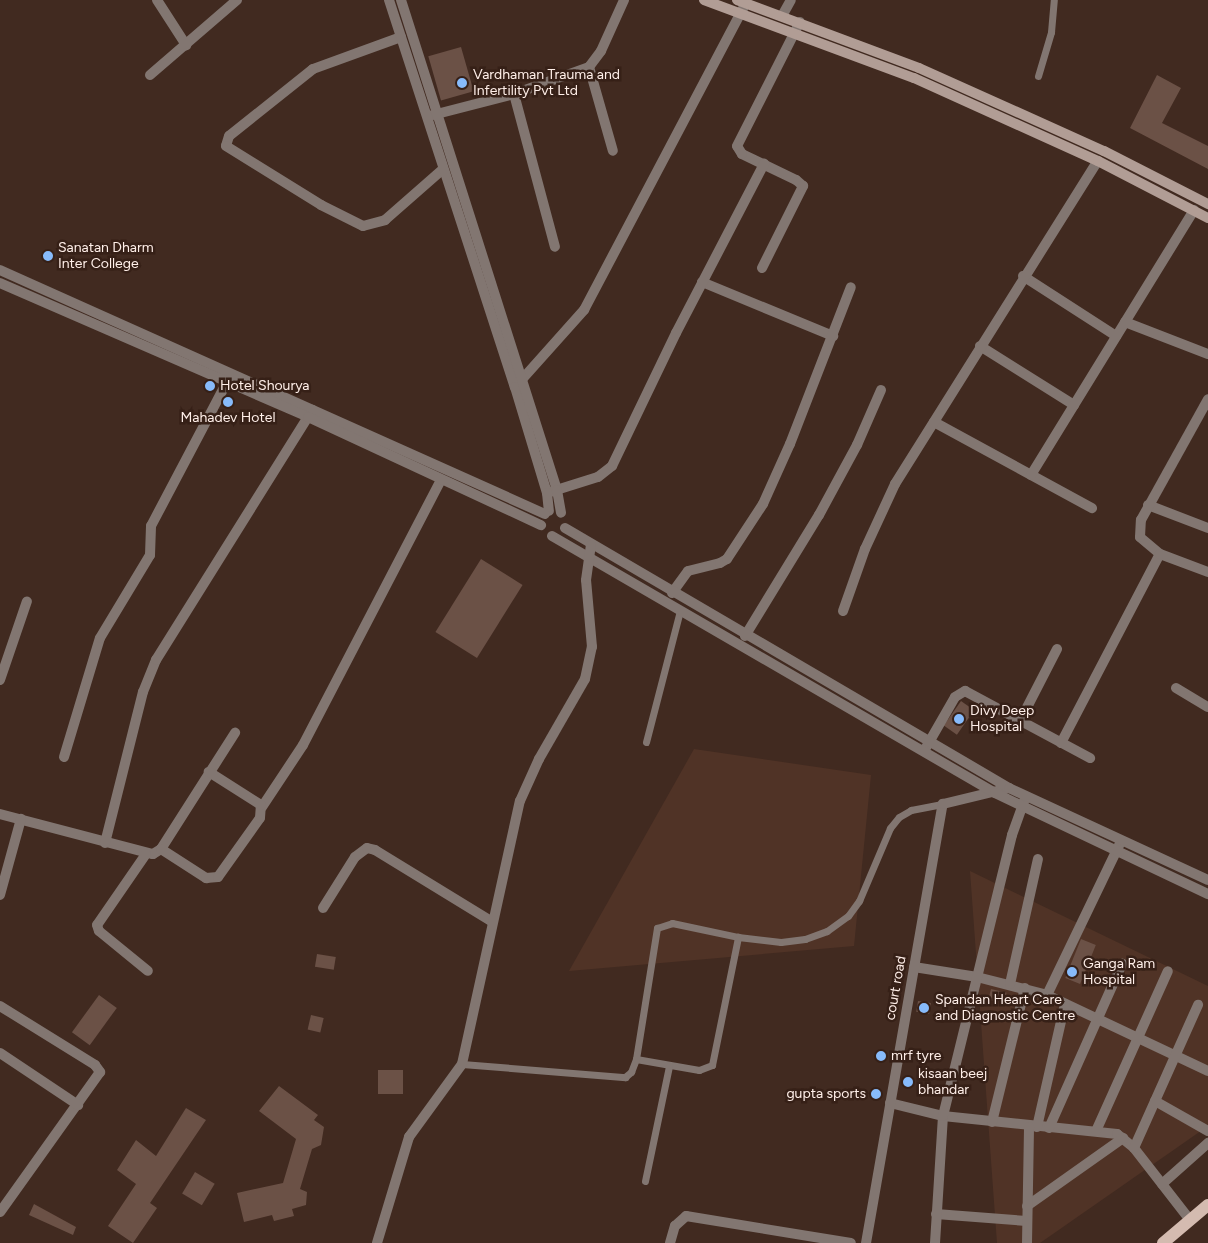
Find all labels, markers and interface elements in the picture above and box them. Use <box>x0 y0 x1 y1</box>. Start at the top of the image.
place label: Vardhaman Trauma and Infertility Pvt Ltd <box>473 67 620 100</box>
marker: Vardhaman Trauma and Infertility Pvt Ltd <box>455 76 469 90</box>
place label: Sanatan Dharm Inter College <box>58 240 154 272</box>
marker: Sanatan Dharm Inter College <box>42 250 54 262</box>
place label: Hotel Shourya <box>220 378 309 394</box>
marker: Hotel Shourya <box>204 380 216 392</box>
marker: Mahadev Hotel <box>222 396 234 408</box>
place label: Mahadev Hotel <box>181 410 275 426</box>
place label: Divy Deep Hospital <box>970 703 1034 736</box>
marker: Divy Deep Hospital <box>952 712 966 726</box>
street label: court road <box>882 954 910 1022</box>
place label: Ganga Ram Hospital <box>1083 956 1155 989</box>
marker: Ganga Ram Hospital <box>1065 965 1079 979</box>
place label: Spandan Heart Care and Diagnostic Centre <box>935 992 1075 1024</box>
marker: Spandan Heart Care and Diagnostic Centre <box>917 1001 931 1015</box>
place label: mrf tyre <box>891 1048 941 1064</box>
marker: mrf tyre <box>875 1050 887 1062</box>
place label: kisaan beej bhandar <box>918 1066 987 1098</box>
marker: kisaan beej bhandar <box>902 1076 914 1088</box>
place label: gupta sports <box>786 1086 866 1102</box>
marker: gupta sports <box>870 1088 882 1100</box>

